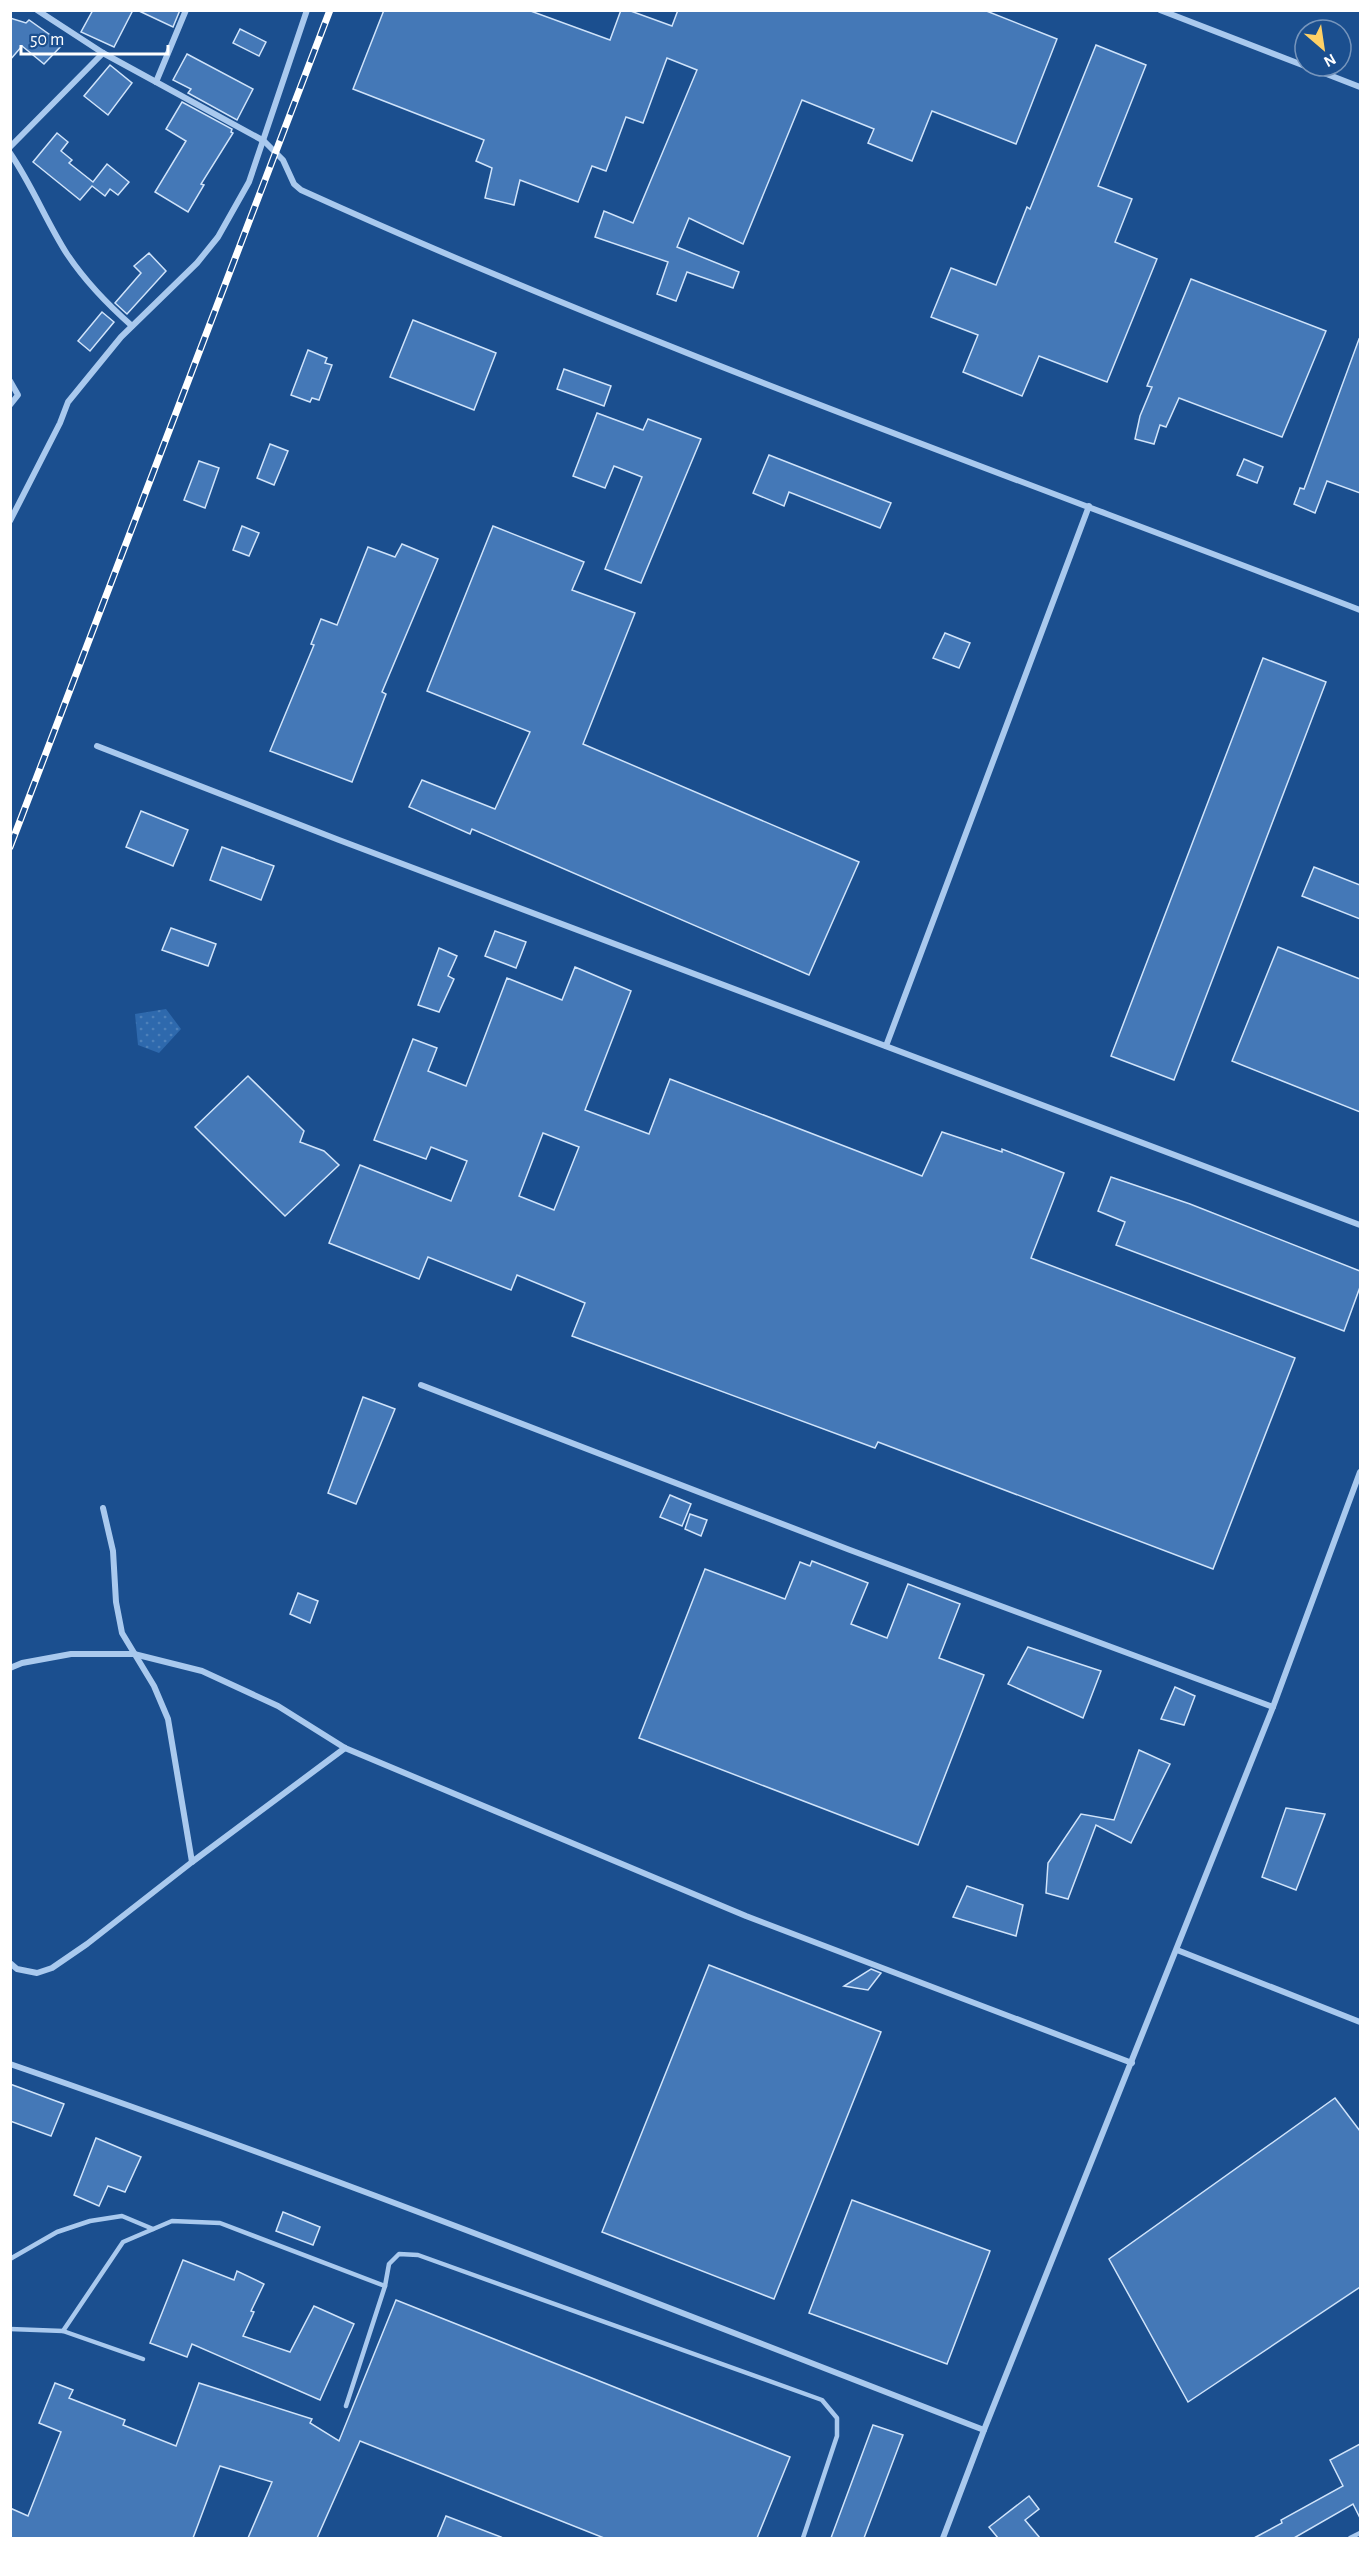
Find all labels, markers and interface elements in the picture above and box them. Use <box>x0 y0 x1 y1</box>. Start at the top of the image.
scale bar <box>21 18 168 56</box>
north arrow <box>1293 18 1353 78</box>
text: 50 m <box>30 31 64 49</box>
text: N <box>1321 51 1339 70</box>

